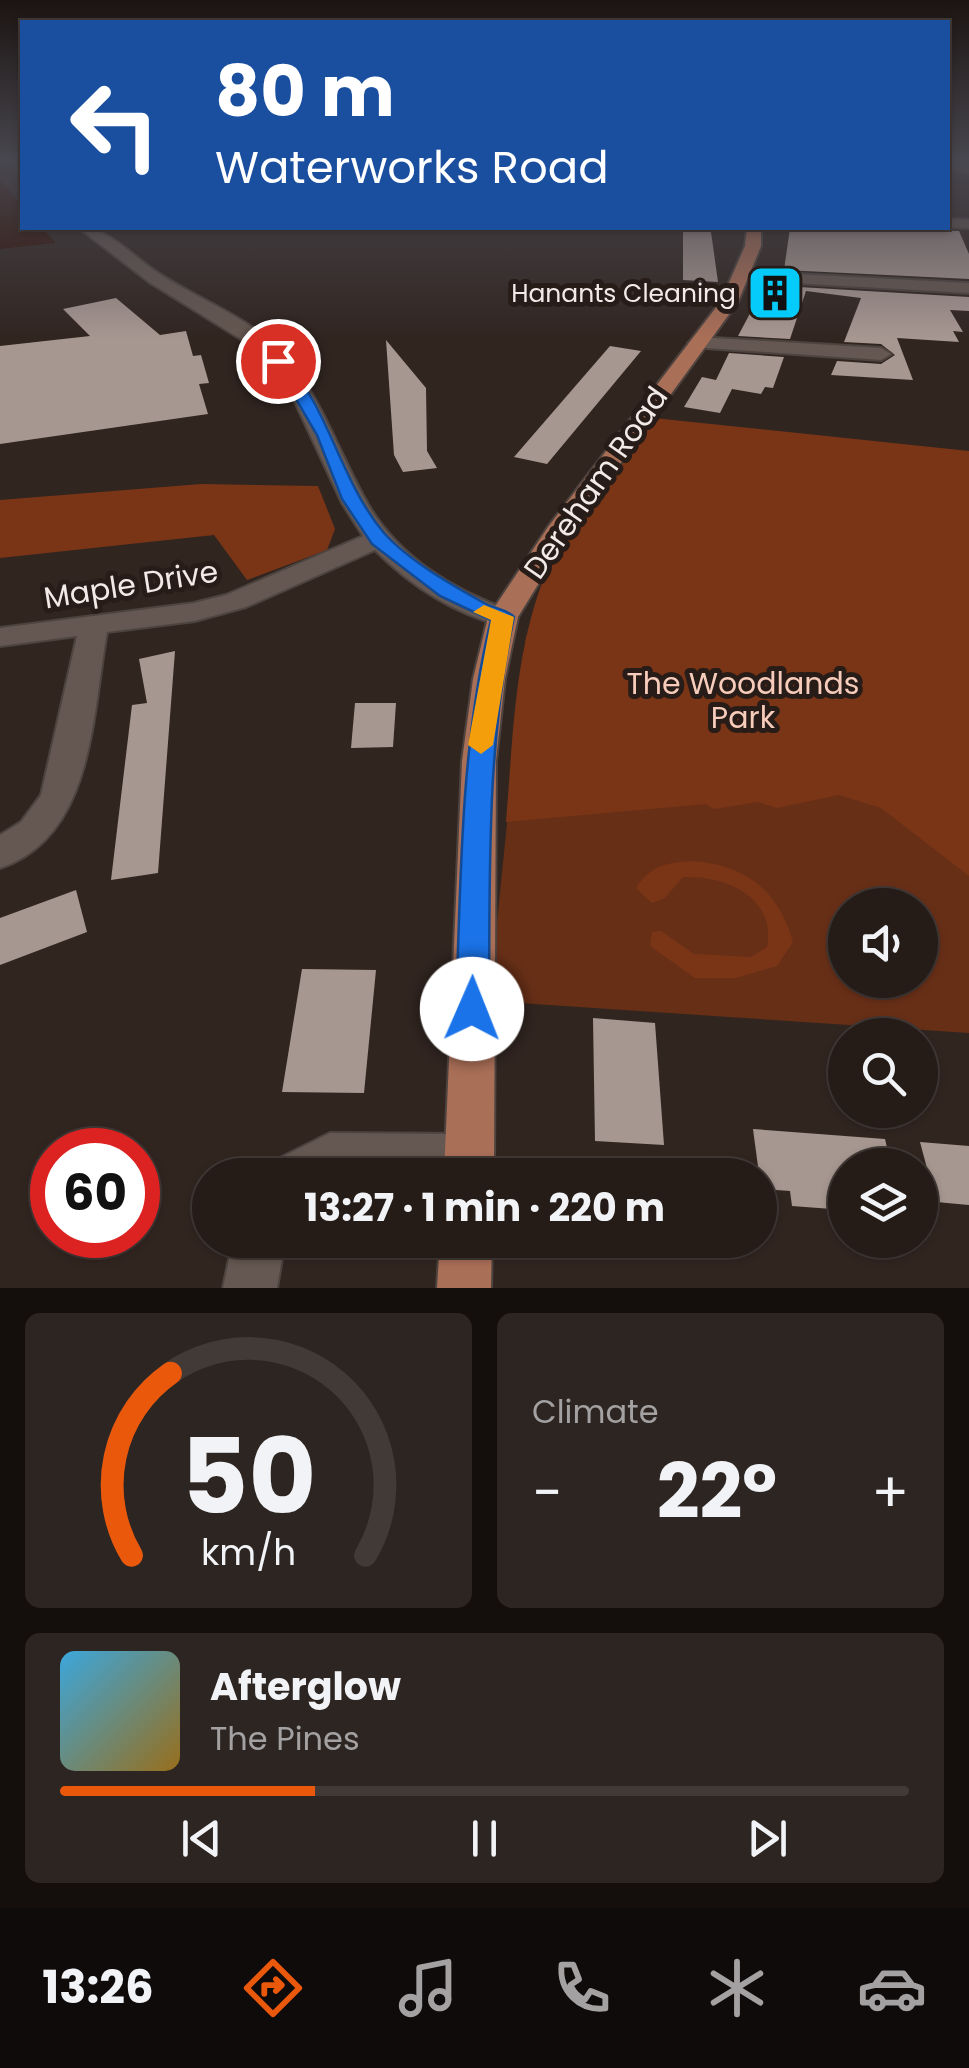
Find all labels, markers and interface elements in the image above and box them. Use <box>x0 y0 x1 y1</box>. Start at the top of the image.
text: 80 m <box>215 42 395 141</box>
icon: left <box>50 60 180 190</box>
text: Waterworks Road <box>215 136 609 199</box>
building icon: Hanants Cleaning <box>745 263 805 323</box>
place label: Hanants Cleaning <box>511 276 736 311</box>
pin <box>236 319 321 404</box>
icon: arrive <box>251 334 306 389</box>
street label: Dereham Road <box>513 378 678 588</box>
street label: Maple Drive <box>41 550 221 619</box>
park label: The Woodlands Park <box>627 662 859 739</box>
map controls <box>828 888 938 1258</box>
button: sound <box>828 888 938 998</box>
position arrow <box>420 957 524 1061</box>
button: search <box>828 1018 938 1128</box>
speed limit sign: 60 <box>30 1128 160 1258</box>
button: layers <box>828 1148 938 1258</box>
text: 13:27 · 1 min · 220 m <box>304 1181 665 1234</box>
text: Climate <box>532 1389 659 1434</box>
text: 50 <box>181 1404 316 1549</box>
text: 22° <box>657 1439 777 1544</box>
text: − <box>532 1454 562 1531</box>
text: + <box>871 1454 909 1531</box>
text: km/h <box>201 1527 296 1578</box>
text: Afterglow <box>210 1660 401 1713</box>
text: The Pines <box>210 1716 360 1761</box>
icon: previous <box>174 1811 229 1866</box>
icon: pause <box>457 1811 512 1866</box>
icon: next <box>740 1811 795 1866</box>
icon: directions <box>238 1953 308 2023</box>
icon: music <box>393 1953 463 2023</box>
icon: phone <box>547 1953 617 2023</box>
icon: climate <box>702 1953 772 2023</box>
icon: car <box>857 1953 927 2023</box>
text: 13:26 <box>42 1956 154 2019</box>

